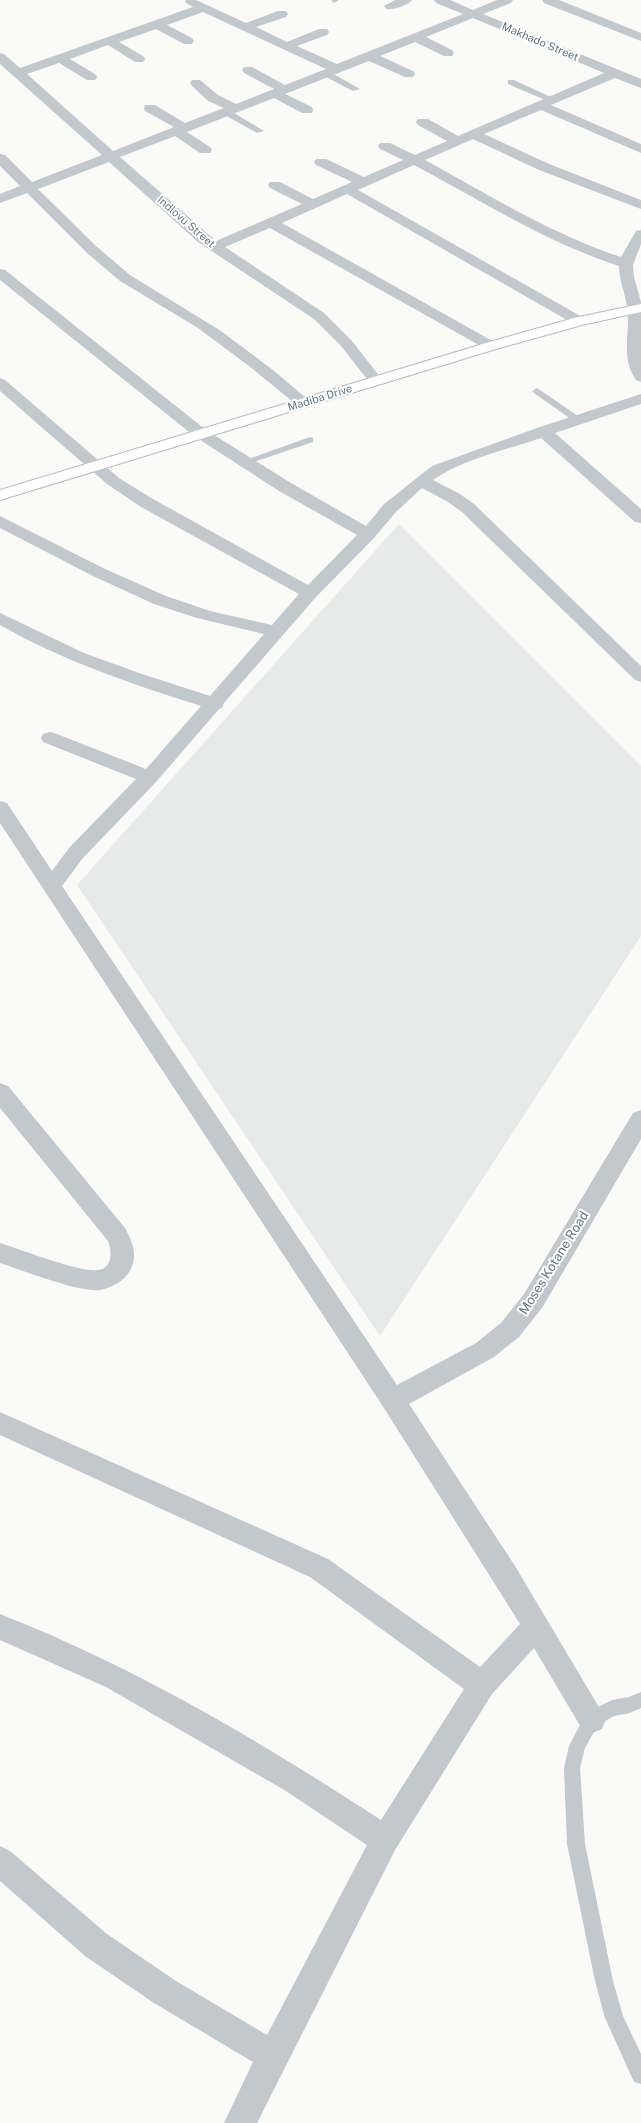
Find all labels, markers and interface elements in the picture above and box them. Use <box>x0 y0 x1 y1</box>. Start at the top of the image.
street label: Makhado Street <box>500 20 580 64</box>
street label: Indlovu Street <box>155 193 217 251</box>
street label: Madiba Drive <box>286 382 354 414</box>
street label: Moses Kotane Road <box>516 1208 592 1318</box>

